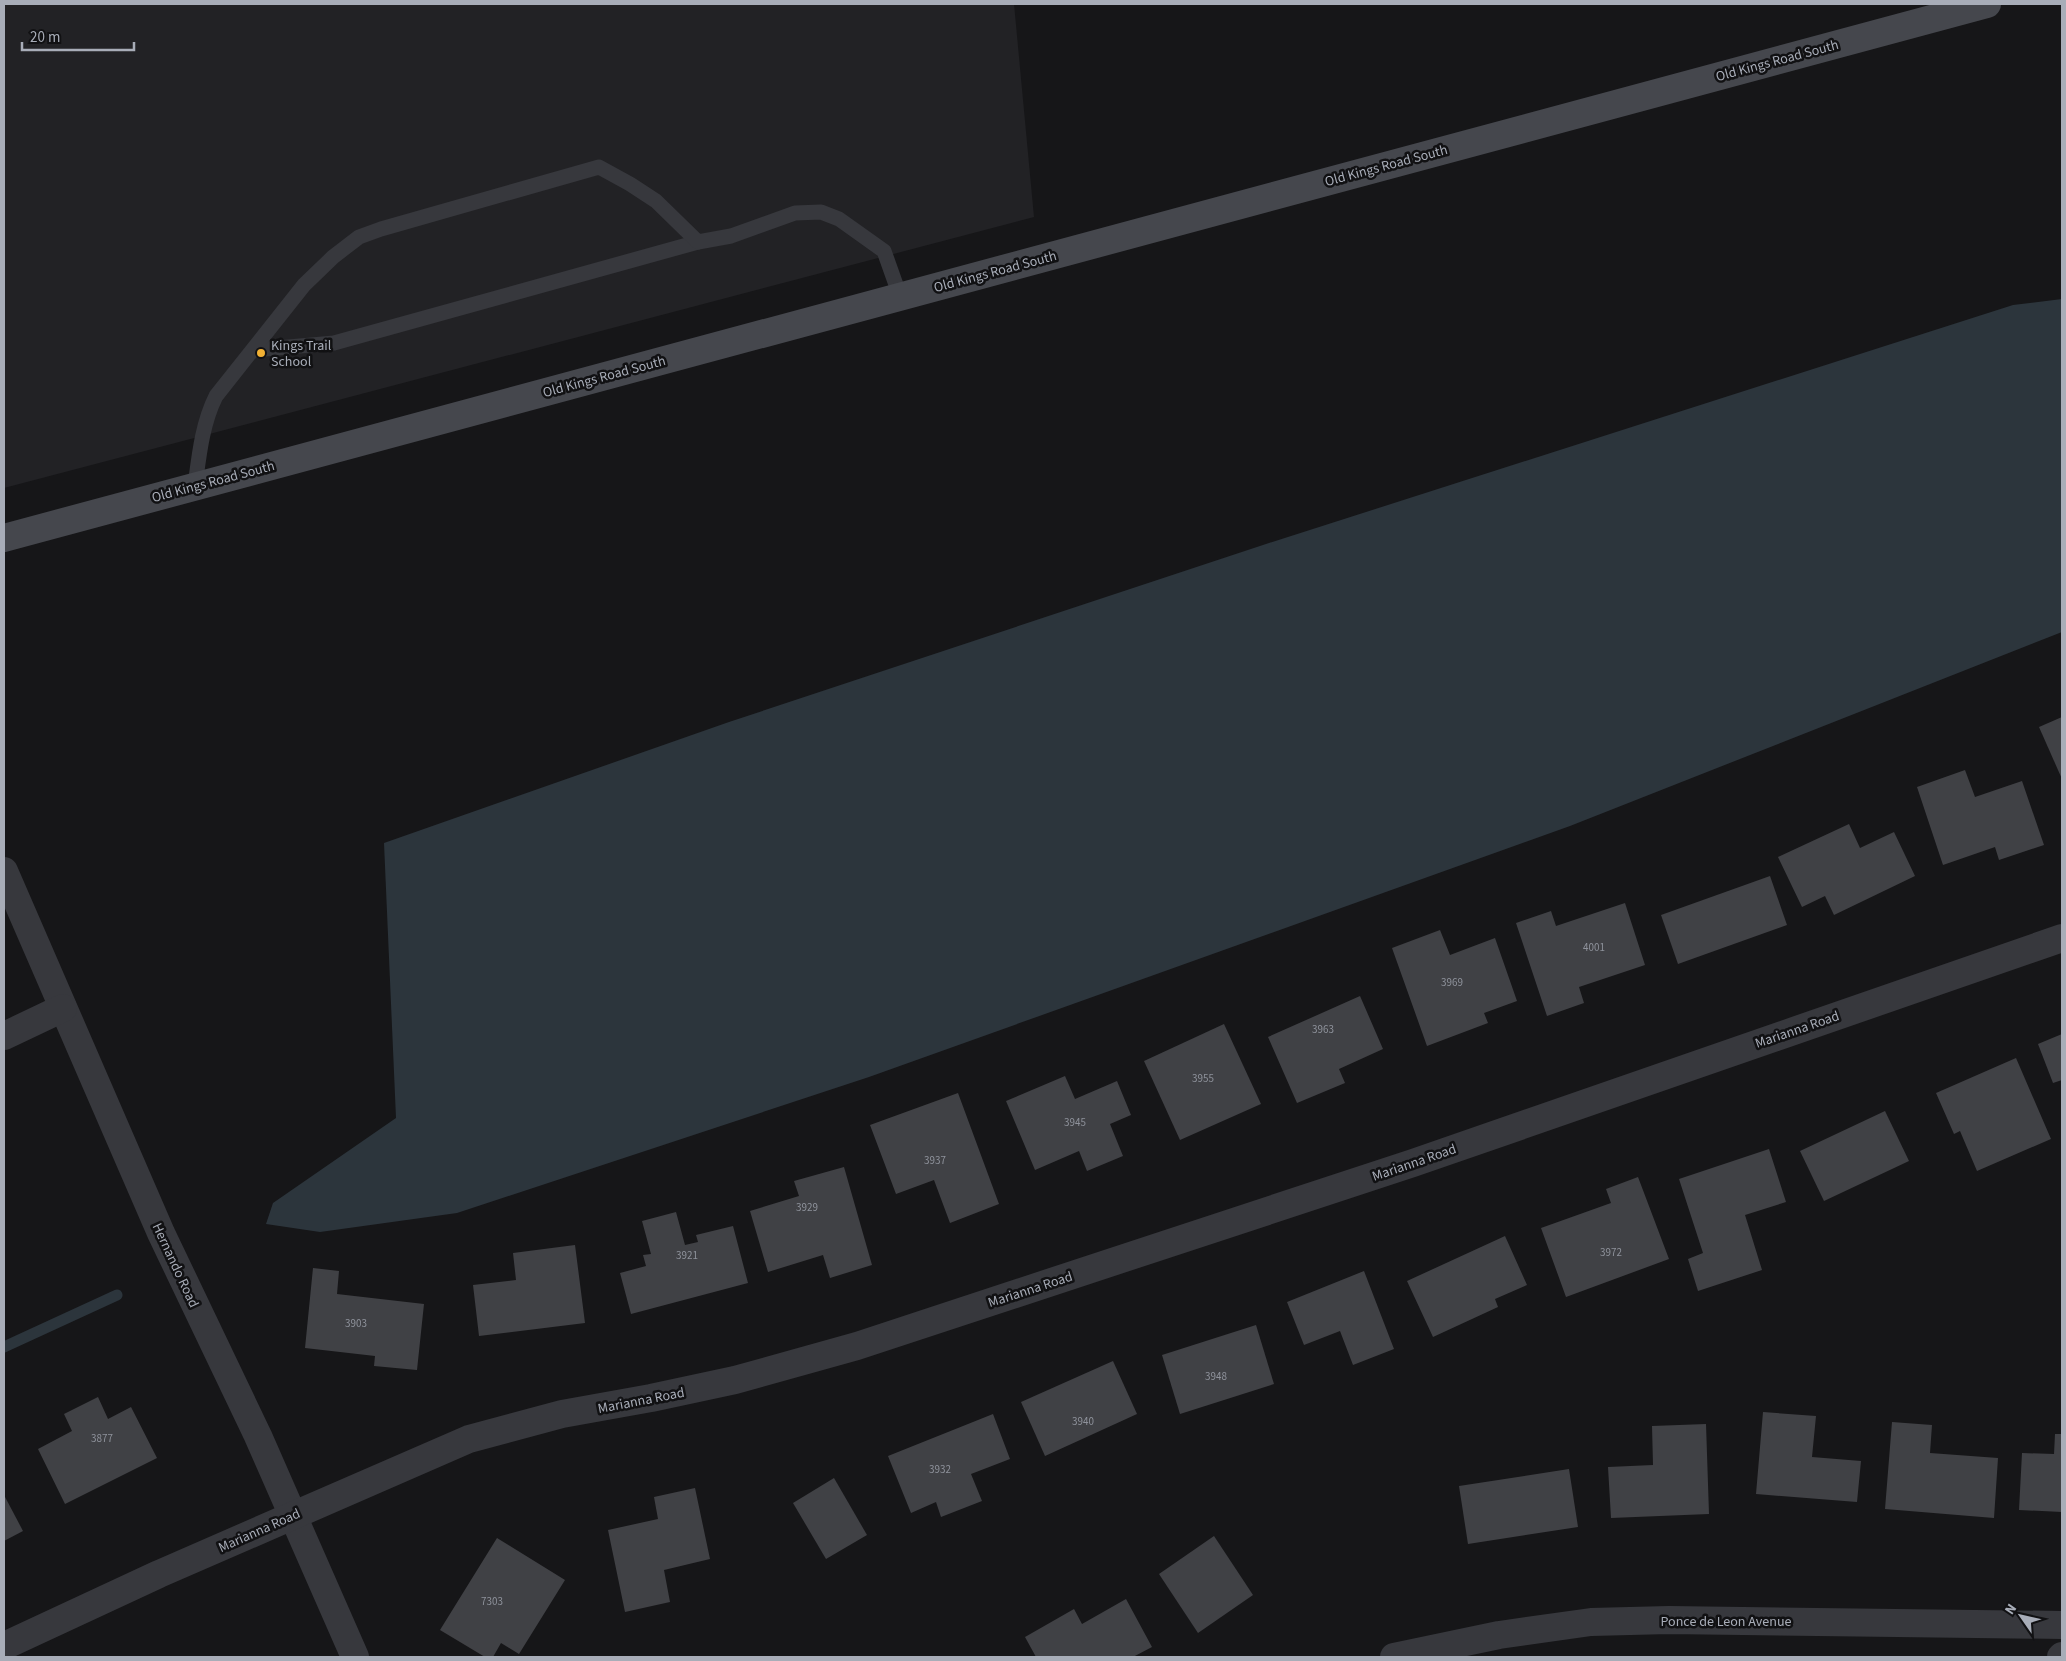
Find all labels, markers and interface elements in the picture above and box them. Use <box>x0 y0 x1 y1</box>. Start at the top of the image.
scale bar <box>22 20 135 52</box>
text: 20 m <box>30 27 60 48</box>
street label: Old Kings Road South <box>1714 35 1841 87</box>
street label: Old Kings Road South <box>1323 140 1450 192</box>
street label: Old Kings Road South <box>932 246 1059 298</box>
place label: Kings Trail School <box>271 336 332 372</box>
marker: Kings Trail School <box>255 347 267 359</box>
street label: Old Kings Road South <box>541 351 668 403</box>
street label: Old Kings Road South <box>150 456 277 508</box>
house number: 4001 <box>1583 940 1605 955</box>
house number: 3969 <box>1441 975 1463 990</box>
street label: Marianna Road <box>1753 1006 1842 1054</box>
house number: 3963 <box>1312 1022 1334 1037</box>
house number: 3955 <box>1192 1071 1214 1086</box>
house number: 3945 <box>1064 1115 1086 1130</box>
street label: Marianna Road <box>1370 1139 1459 1187</box>
house number: 3937 <box>924 1153 946 1168</box>
house number: 3929 <box>796 1200 818 1215</box>
street label: Hernando Road <box>147 1220 203 1311</box>
house number: 3972 <box>1600 1245 1622 1260</box>
house number: 3921 <box>676 1248 698 1263</box>
street label: Marianna Road <box>985 1267 1075 1313</box>
house number: 3903 <box>345 1316 367 1331</box>
house number: 3948 <box>1205 1369 1227 1384</box>
street label: Marianna Road <box>596 1383 686 1419</box>
house number: 3940 <box>1072 1414 1094 1429</box>
house number: 3877 <box>91 1431 113 1446</box>
house number: 3932 <box>929 1462 951 1477</box>
street label: Marianna Road <box>215 1504 304 1558</box>
north arrow <box>1996 1591 2046 1641</box>
house number: 7303 <box>481 1594 503 1609</box>
text: N <box>2000 1600 2022 1619</box>
street label: Ponce de Leon Avenue <box>1661 1612 1792 1632</box>

